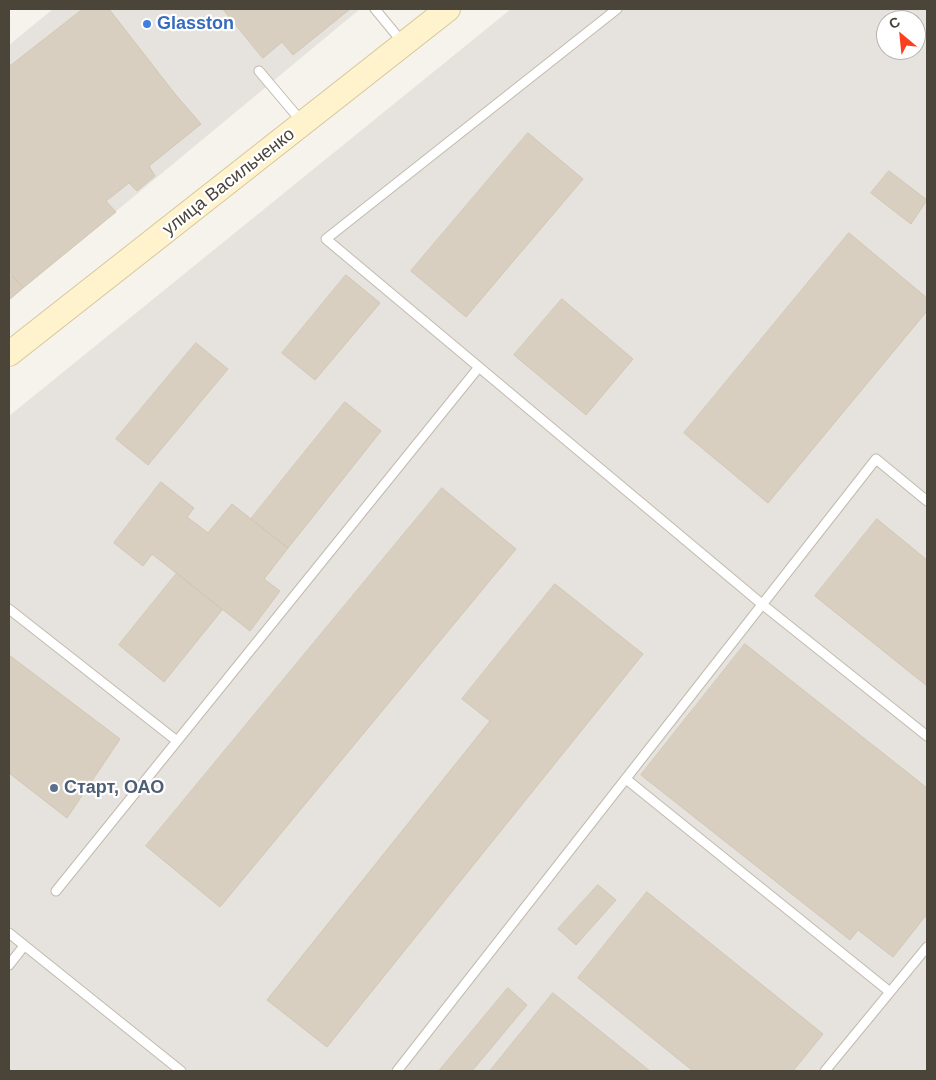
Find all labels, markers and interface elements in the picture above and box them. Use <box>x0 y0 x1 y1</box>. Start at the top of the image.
north arrow <box>876 10 926 60</box>
place label: Glasston <box>157 13 234 35</box>
text: С <box>886 13 903 32</box>
marker: Glasston <box>141 18 153 30</box>
street label: улица Васильченко <box>159 124 299 240</box>
place label: Старт, ОАО <box>64 777 164 799</box>
marker: Старт, ОАО <box>48 782 60 794</box>

